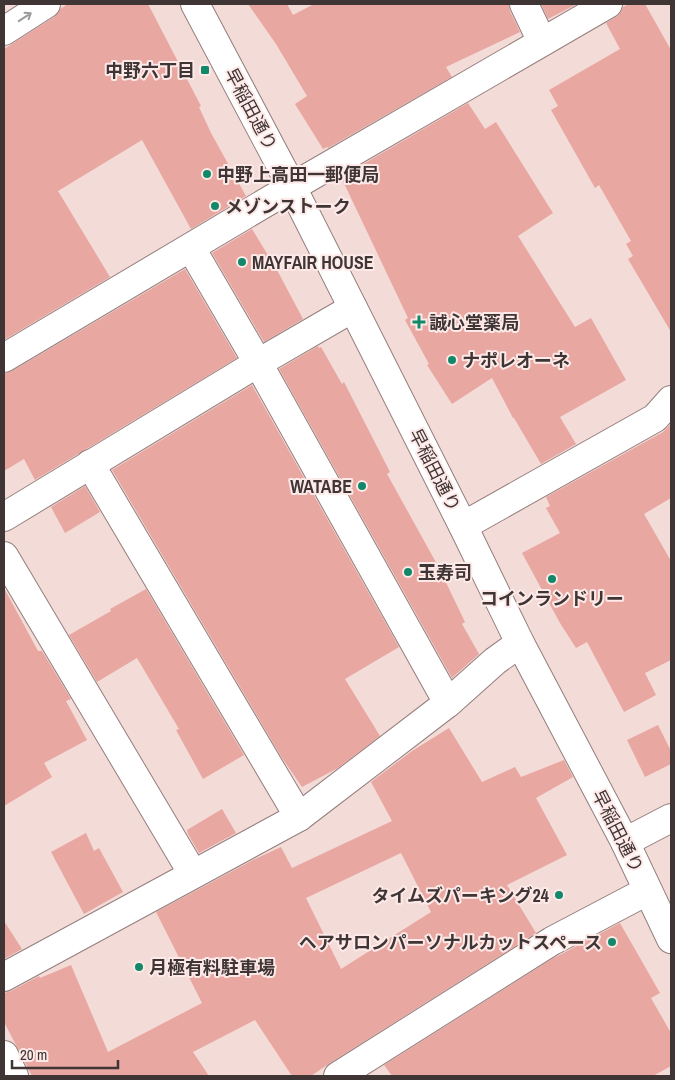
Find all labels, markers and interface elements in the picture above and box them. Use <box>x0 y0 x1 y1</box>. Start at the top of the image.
one-way arrow <box>17 12 31 22</box>
place label: 中野六丁目 <box>105 58 195 83</box>
street label: 早稲田通り <box>219 63 283 155</box>
marker: 中野六丁目 <box>199 64 211 76</box>
place label: 中野上高田一郵便局 <box>217 162 379 187</box>
marker: 中野上高田一郵便局 <box>201 168 213 180</box>
place label: メゾンストーク <box>225 194 351 219</box>
marker: メゾンストーク <box>209 200 221 212</box>
place label: MAYFAIR HOUSE <box>252 250 374 275</box>
marker: MAYFAIR HOUSE <box>236 256 248 268</box>
place label: 誠心堂薬局 <box>429 310 519 335</box>
marker: 誠心堂薬局 <box>413 316 425 328</box>
place label: ナポレオーネ <box>462 348 570 373</box>
marker: ナポレオーネ <box>446 354 458 366</box>
street label: 早稲田通り <box>403 424 467 516</box>
place label: WATABE <box>290 474 352 499</box>
marker: WATABE <box>356 480 368 492</box>
place label: 玉寿司 <box>418 560 472 585</box>
marker: 玉寿司 <box>402 566 414 578</box>
marker: コインランドリー <box>546 573 558 585</box>
place label: コインランドリー <box>480 586 624 611</box>
street label: 早稲田通り <box>586 785 650 877</box>
place label: タイムズパーキング24 <box>371 883 550 908</box>
marker: タイムズパーキング24 <box>553 889 565 901</box>
place label: ヘアサロンパーソナルカットスペース <box>299 930 602 955</box>
marker: ヘアサロンパーソナルカットスペース <box>606 936 618 948</box>
place label: 月極有料駐車場 <box>149 955 275 980</box>
marker: 月極有料駐車場 <box>133 961 145 973</box>
scale bar <box>12 1038 119 1070</box>
text: 20 m <box>20 1044 47 1065</box>

